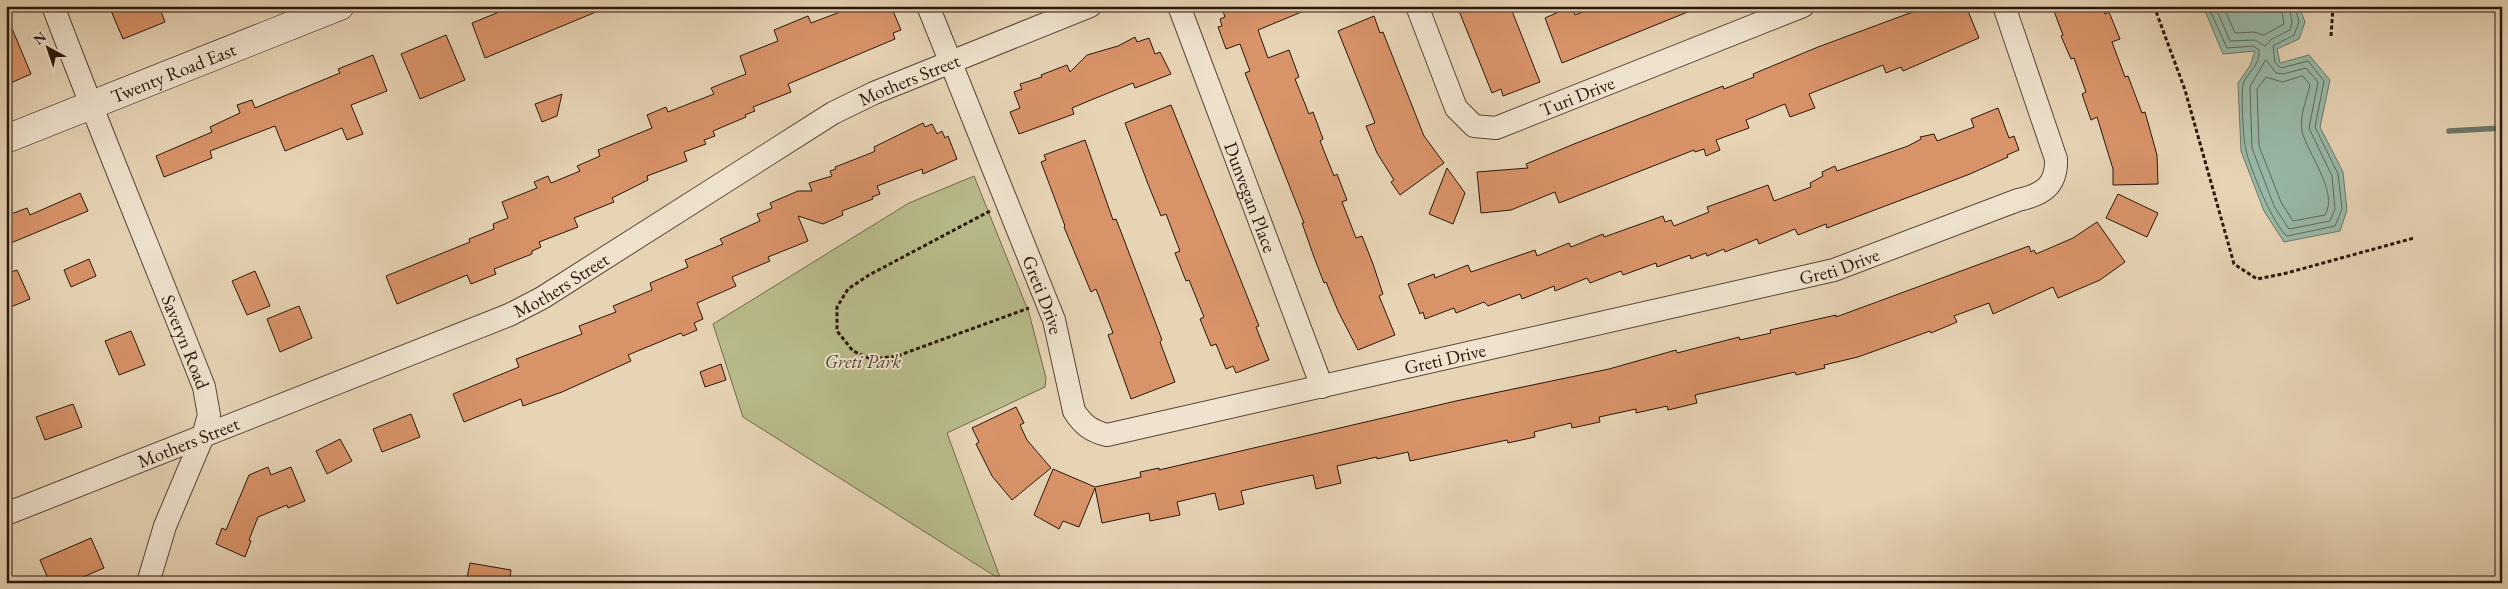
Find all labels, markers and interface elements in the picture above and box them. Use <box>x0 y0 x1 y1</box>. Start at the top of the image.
north arrow <box>22 22 72 72</box>
text: N <box>30 27 50 49</box>
street label: Twenty Road East <box>107 36 239 109</box>
street label: Mothers Street <box>854 47 963 111</box>
street label: Turi Drive <box>1536 70 1618 122</box>
street label: Dunvegan Place <box>1219 138 1283 256</box>
street label: Greti Drive <box>1797 241 1883 290</box>
street label: Mothers Street <box>509 246 613 323</box>
street label: Greti Drive <box>1017 252 1069 336</box>
street label: Saveryn Road <box>156 291 216 393</box>
street label: Greti Drive <box>1402 337 1488 380</box>
park label: Greti Park <box>825 349 902 374</box>
street label: Mothers Street <box>134 410 243 473</box>

